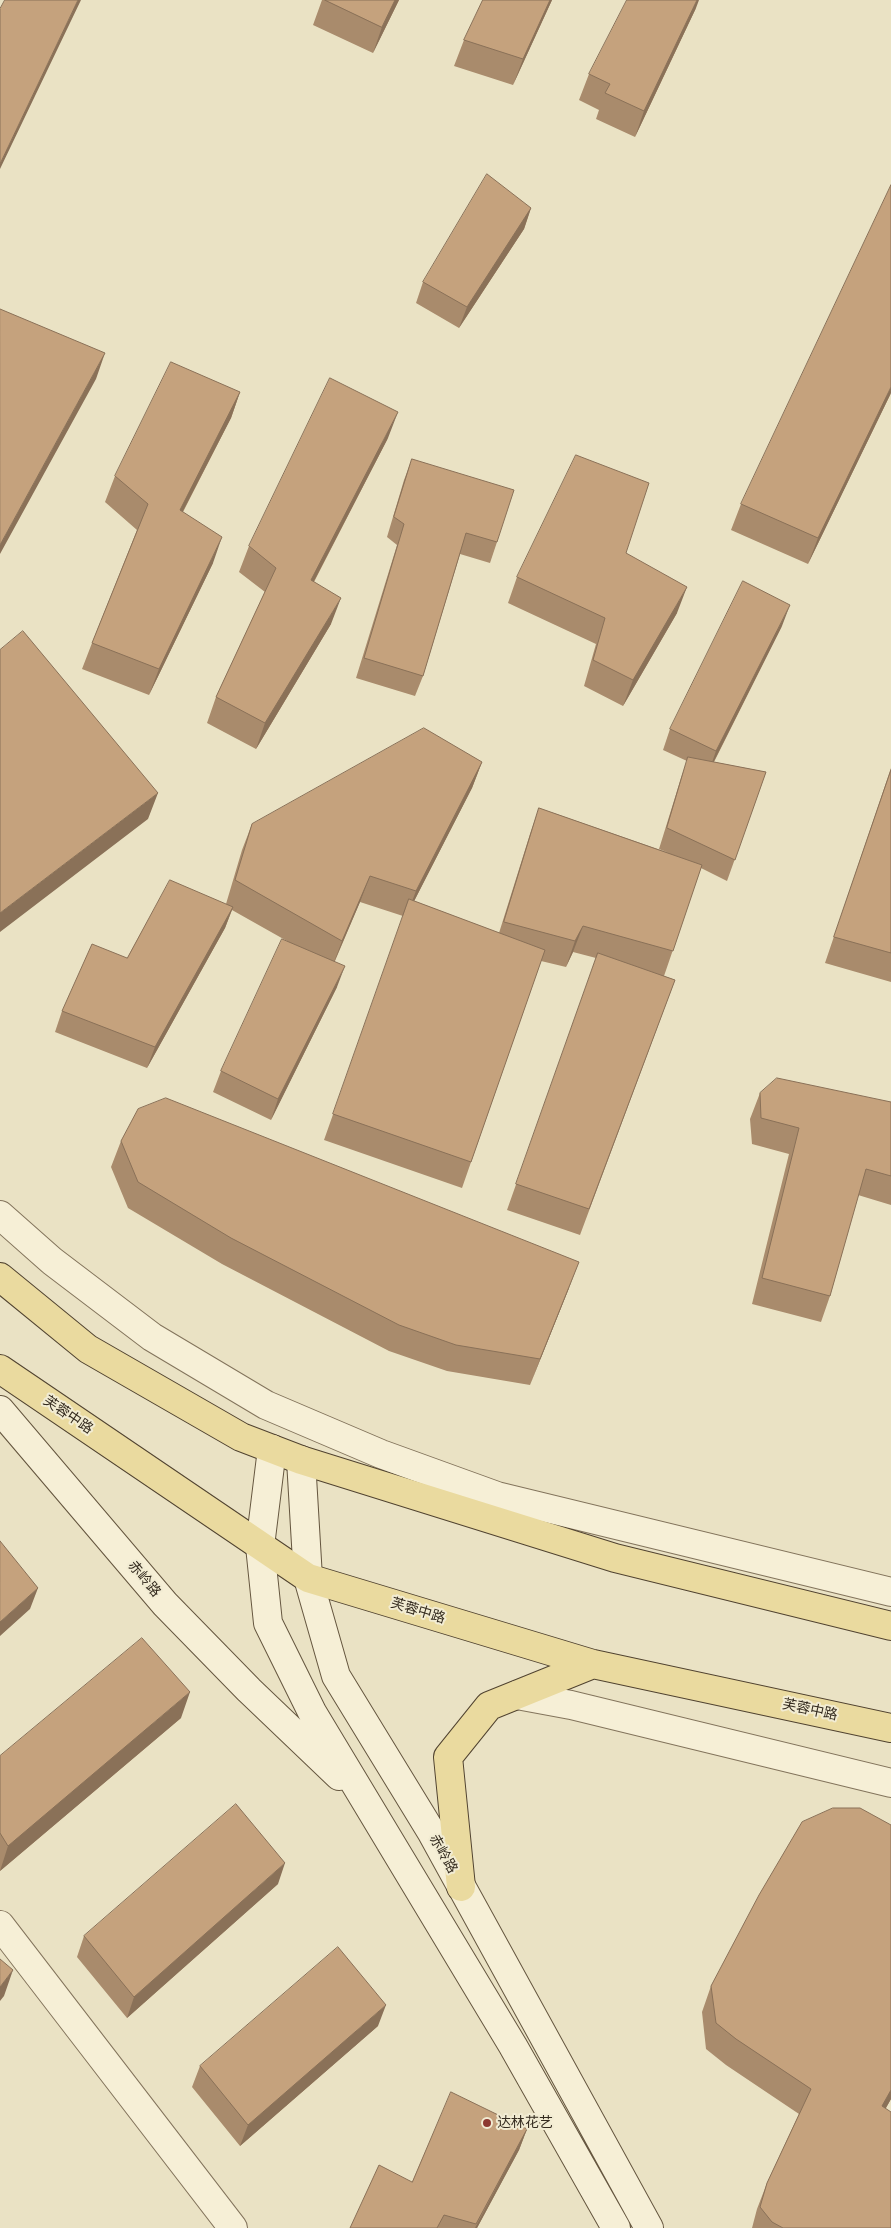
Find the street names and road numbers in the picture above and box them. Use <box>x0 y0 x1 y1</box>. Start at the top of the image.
street label: 芙蓉中路 <box>40 1392 96 1438</box>
street label: 赤岭路 <box>124 1558 164 1600</box>
street label: 芙蓉中路 <box>389 1595 447 1627</box>
street label: 芙蓉中路 <box>781 1696 839 1724</box>
street label: 赤岭路 <box>425 1832 461 1876</box>

